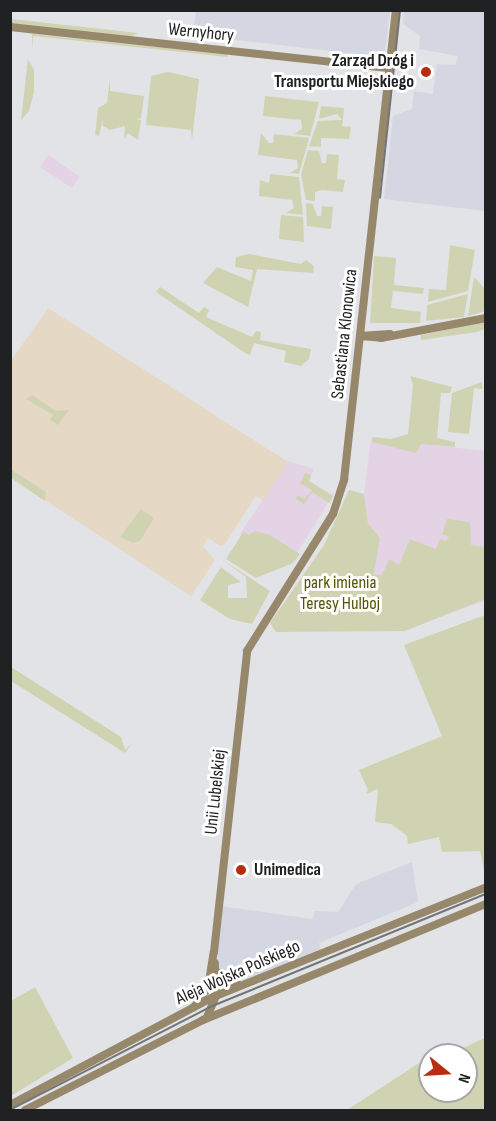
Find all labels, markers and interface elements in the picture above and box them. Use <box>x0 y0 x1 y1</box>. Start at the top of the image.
street label: Wernyhory <box>167 19 235 47</box>
place label: Zarząd Dróg i Transportu Miejskiego <box>274 51 414 94</box>
marker: Zarząd Dróg i Transportu Miejskiego <box>419 65 433 79</box>
street label: Sebastiana Klonowica <box>327 268 363 400</box>
park label: park imienia Teresy Hulboj <box>300 573 380 616</box>
street label: Unii Lubelskiej <box>201 748 231 836</box>
place label: Unimedica <box>254 859 321 881</box>
marker: Unimedica <box>232 861 250 879</box>
street label: Aleja Wojska Polskiego <box>173 936 303 1010</box>
north arrow <box>418 1043 478 1103</box>
text: N <box>453 1071 474 1085</box>

